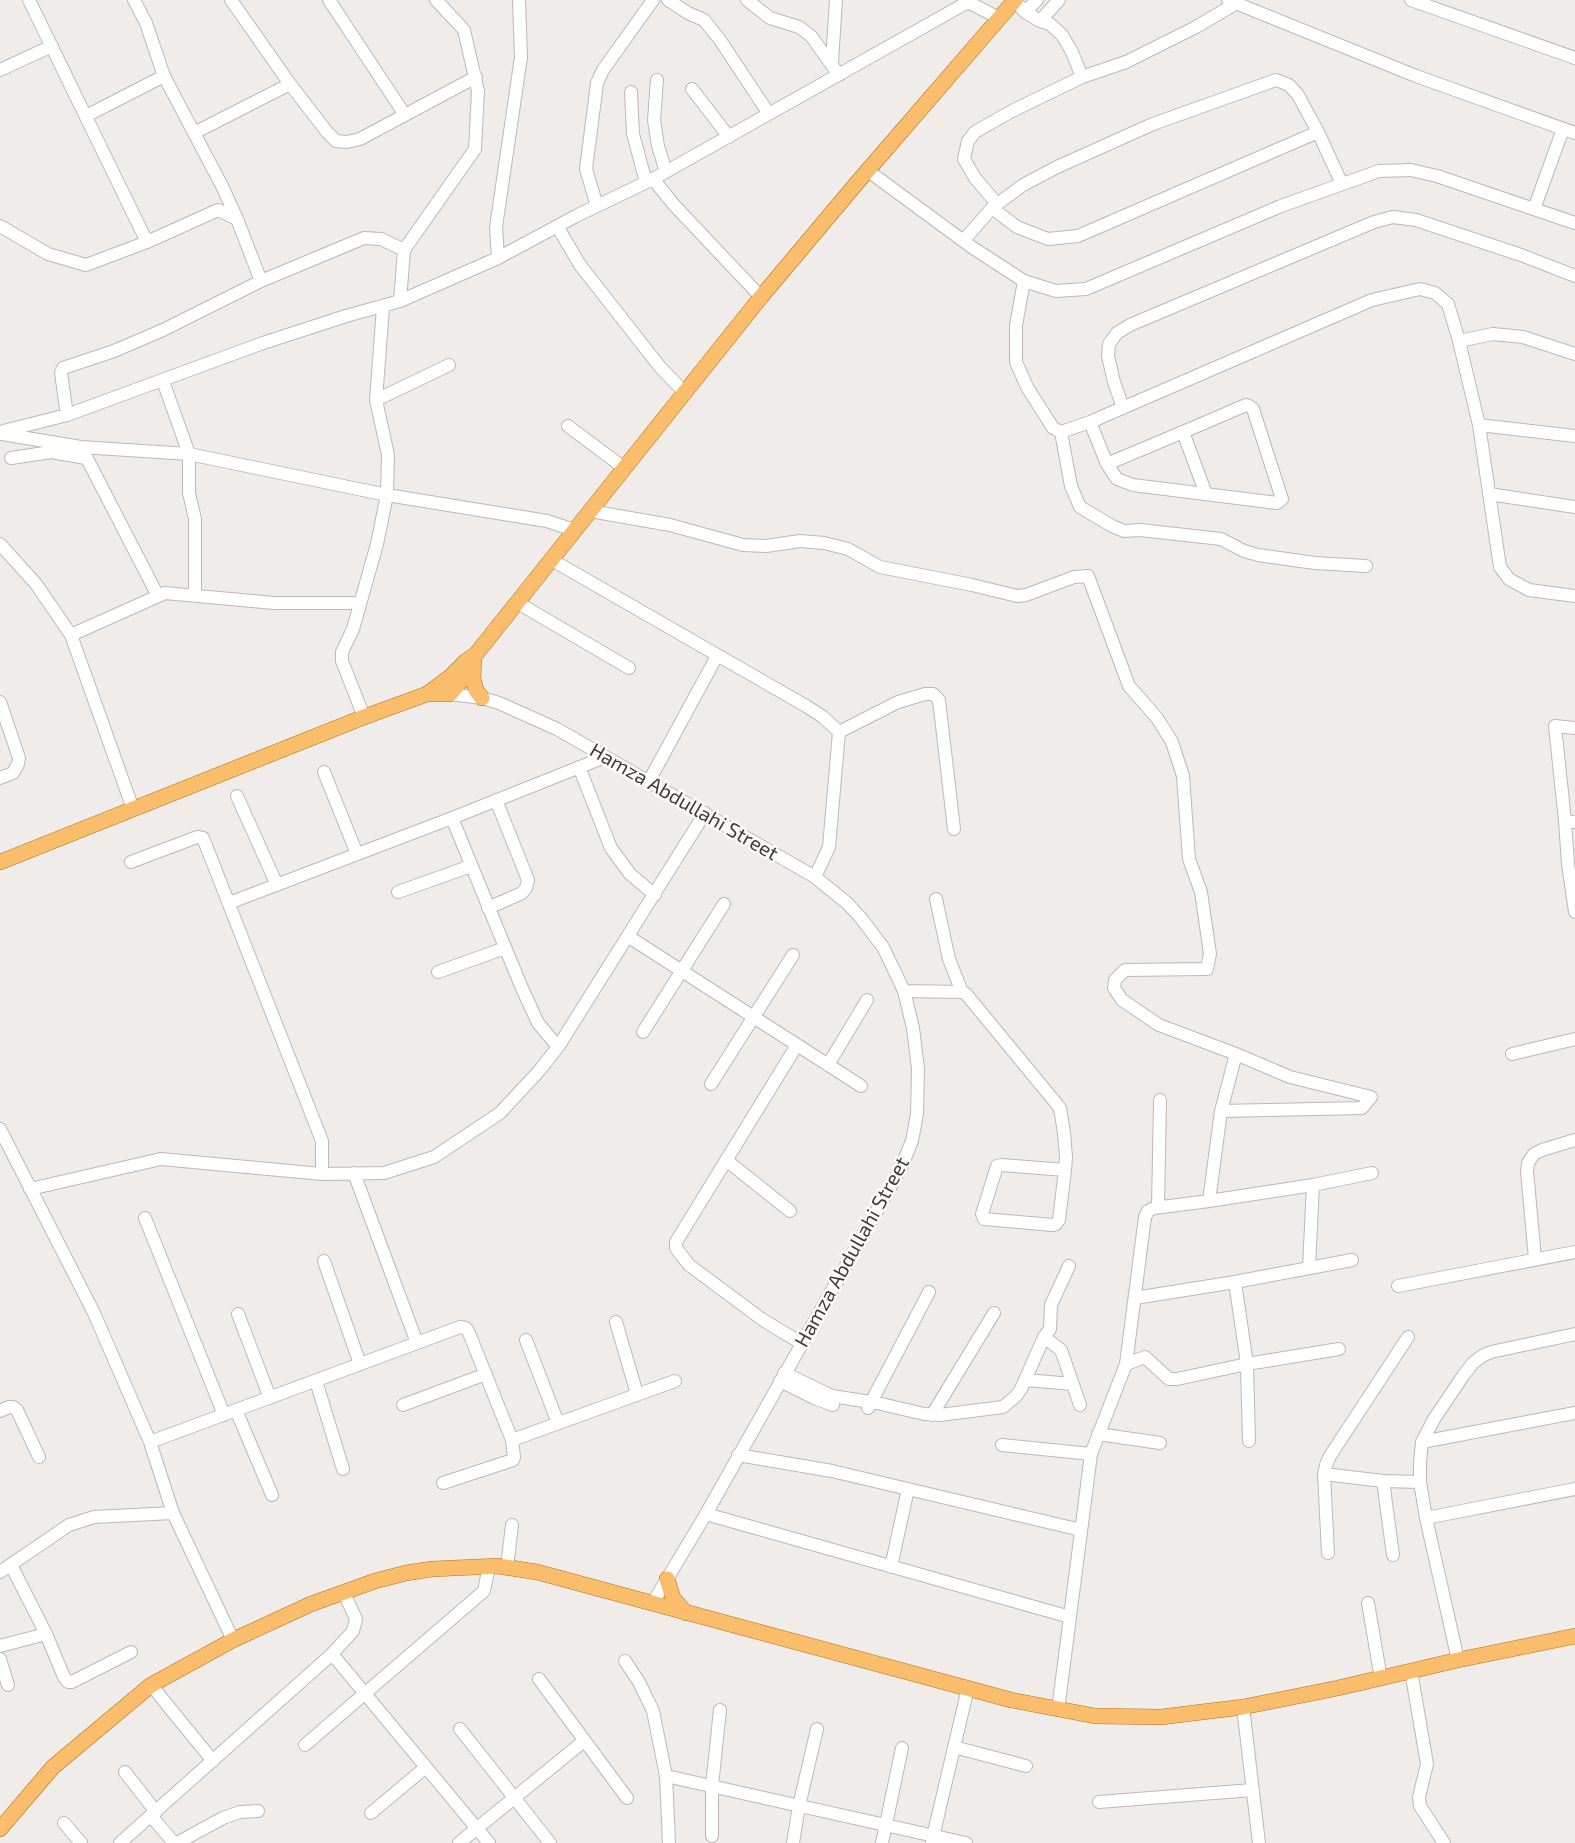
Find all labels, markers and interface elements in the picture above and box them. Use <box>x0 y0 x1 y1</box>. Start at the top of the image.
street label: Hamza Abdullahi Street <box>585 738 783 866</box>
street label: Hamza Abdullahi Street <box>790 1153 914 1351</box>

